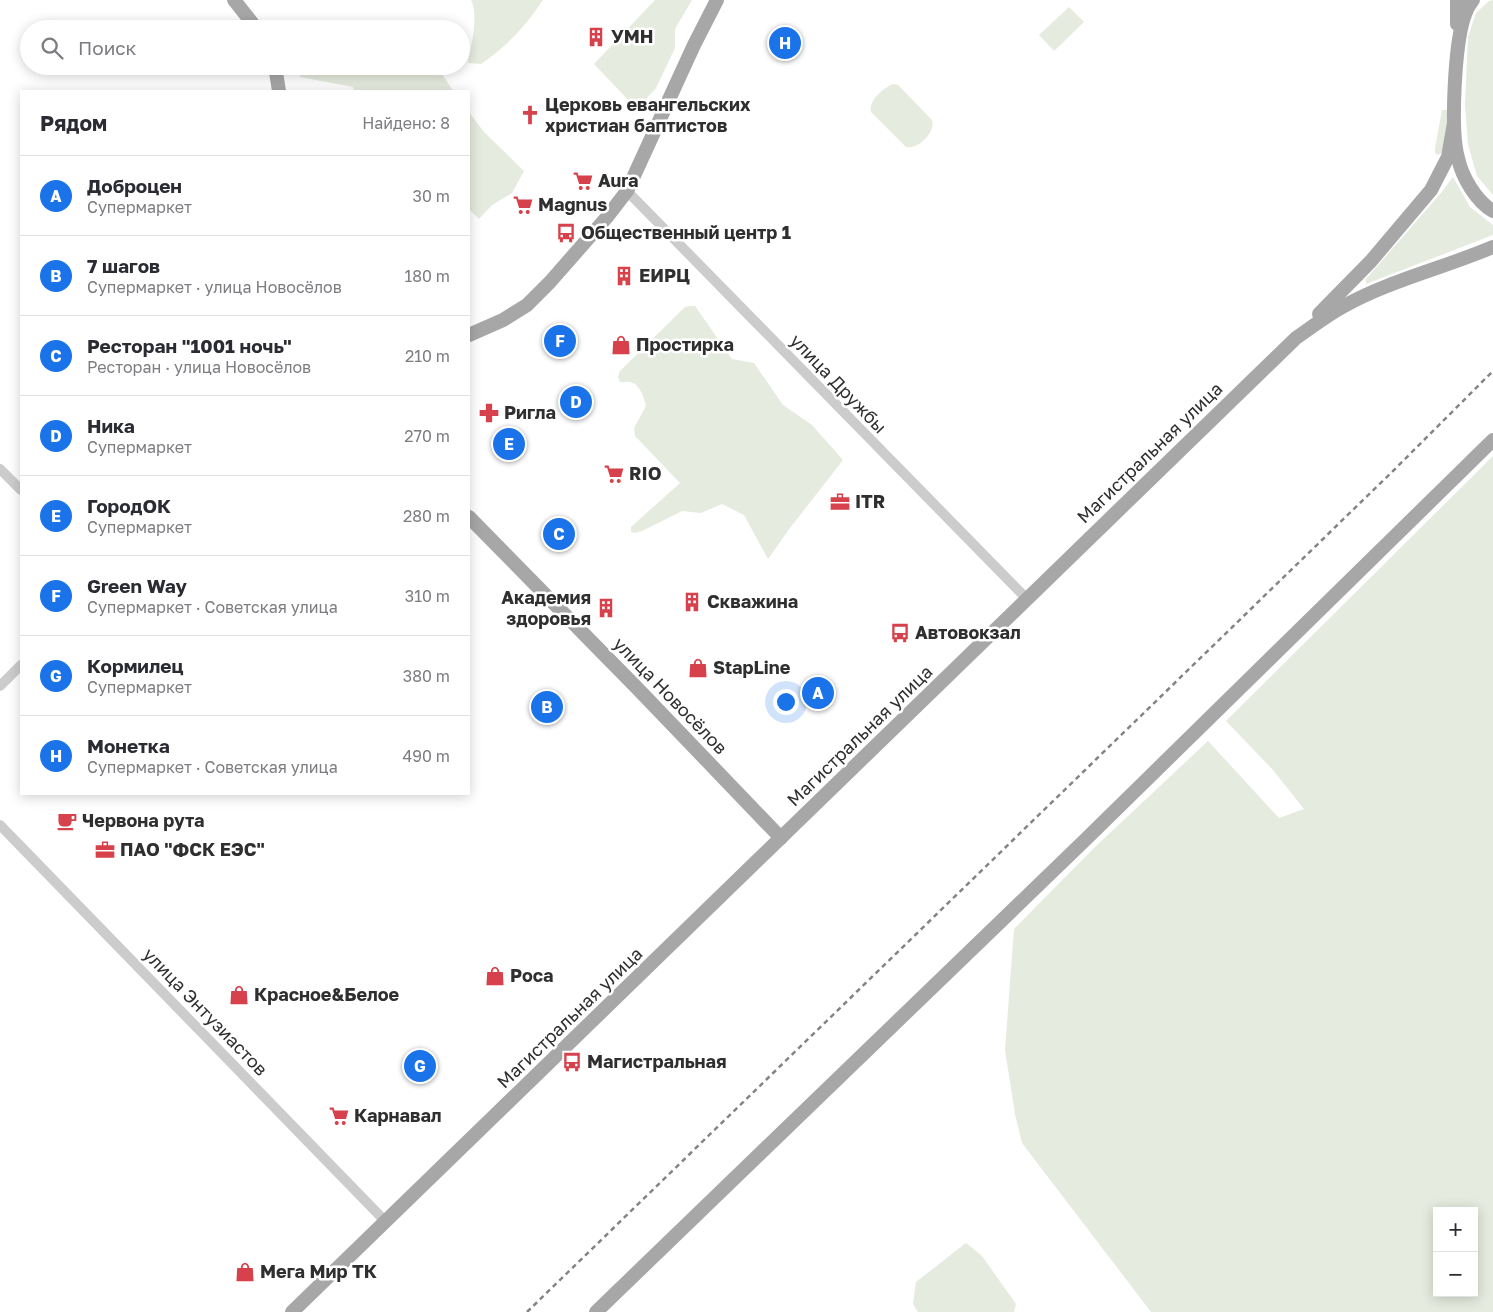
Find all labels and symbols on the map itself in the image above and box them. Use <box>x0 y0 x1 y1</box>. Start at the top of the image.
pin: H <box>769 24 801 62</box>
place label: УМН <box>611 25 653 47</box>
building icon: УМН <box>585 26 607 48</box>
place label: Церковь евангельских христиан баптистов <box>545 93 751 136</box>
church icon: Церковь евангельских христиан баптистов <box>519 104 541 126</box>
place label: Aura <box>598 169 638 191</box>
supermarket icon: Aura <box>572 170 594 192</box>
place label: Magnus <box>538 193 607 215</box>
supermarket icon: Magnus <box>512 194 534 216</box>
place label: Общественный центр 1 <box>581 221 791 243</box>
bus stop icon: Общественный центр 1 <box>555 222 577 244</box>
place label: ЕИРЦ <box>639 264 690 286</box>
building icon: ЕИРЦ <box>613 265 635 287</box>
pin: F <box>544 322 576 360</box>
street label: улица Дружбы <box>786 329 892 437</box>
place label: Простирка <box>636 333 734 355</box>
shop icon: Простирка <box>610 334 632 356</box>
street label: Магистральная улица <box>1072 377 1227 527</box>
pin: D <box>560 383 592 421</box>
place label: Ригла <box>504 401 556 423</box>
pharmacy icon: Ригла <box>478 402 500 424</box>
pin: E <box>493 425 525 463</box>
place label: RIO <box>629 462 662 484</box>
supermarket icon: RIO <box>603 463 625 485</box>
place label: ITR <box>855 490 885 512</box>
office icon: ITR <box>829 491 851 513</box>
pin: C <box>543 515 575 553</box>
place label: Академия здоровья <box>501 586 591 629</box>
place label: Скважина <box>707 590 798 612</box>
building icon: Скважина <box>681 591 703 613</box>
building icon: Академия здоровья <box>595 597 617 619</box>
place label: Автовокзал <box>915 621 1021 643</box>
bus stop icon: Автовокзал <box>889 622 911 644</box>
street label: улица Новосёлов <box>609 632 732 758</box>
place label: StapLine <box>713 656 791 678</box>
shop icon: StapLine <box>687 657 709 679</box>
street label: Магистральная улица <box>782 660 937 810</box>
pin: A <box>802 674 834 712</box>
pin: B <box>531 688 563 726</box>
your location <box>773 689 799 715</box>
place label: Червона рута <box>82 809 204 831</box>
cafe icon: Червона рута <box>56 810 78 832</box>
place label: ПАО "ФСК ЕЭС" <box>120 838 265 860</box>
office icon: ПАО "ФСК ЕЭС" <box>94 839 116 861</box>
street label: Магистральная улица <box>492 942 647 1092</box>
street label: улица Энтузиастов <box>139 943 272 1080</box>
place label: Роса <box>510 964 553 986</box>
shop icon: Роса <box>484 965 506 987</box>
place label: Красное&Белое <box>254 983 399 1005</box>
shop icon: Красное&Белое <box>228 984 250 1006</box>
pin: G <box>404 1047 436 1085</box>
place label: Магистральная <box>587 1050 727 1072</box>
bus stop icon: Магистральная <box>561 1051 583 1073</box>
place label: Карнавал <box>354 1104 442 1126</box>
supermarket icon: Карнавал <box>328 1105 350 1127</box>
place label: Мега Мир ТК <box>260 1260 377 1282</box>
shop icon: Мега Мир ТК <box>234 1261 256 1283</box>

